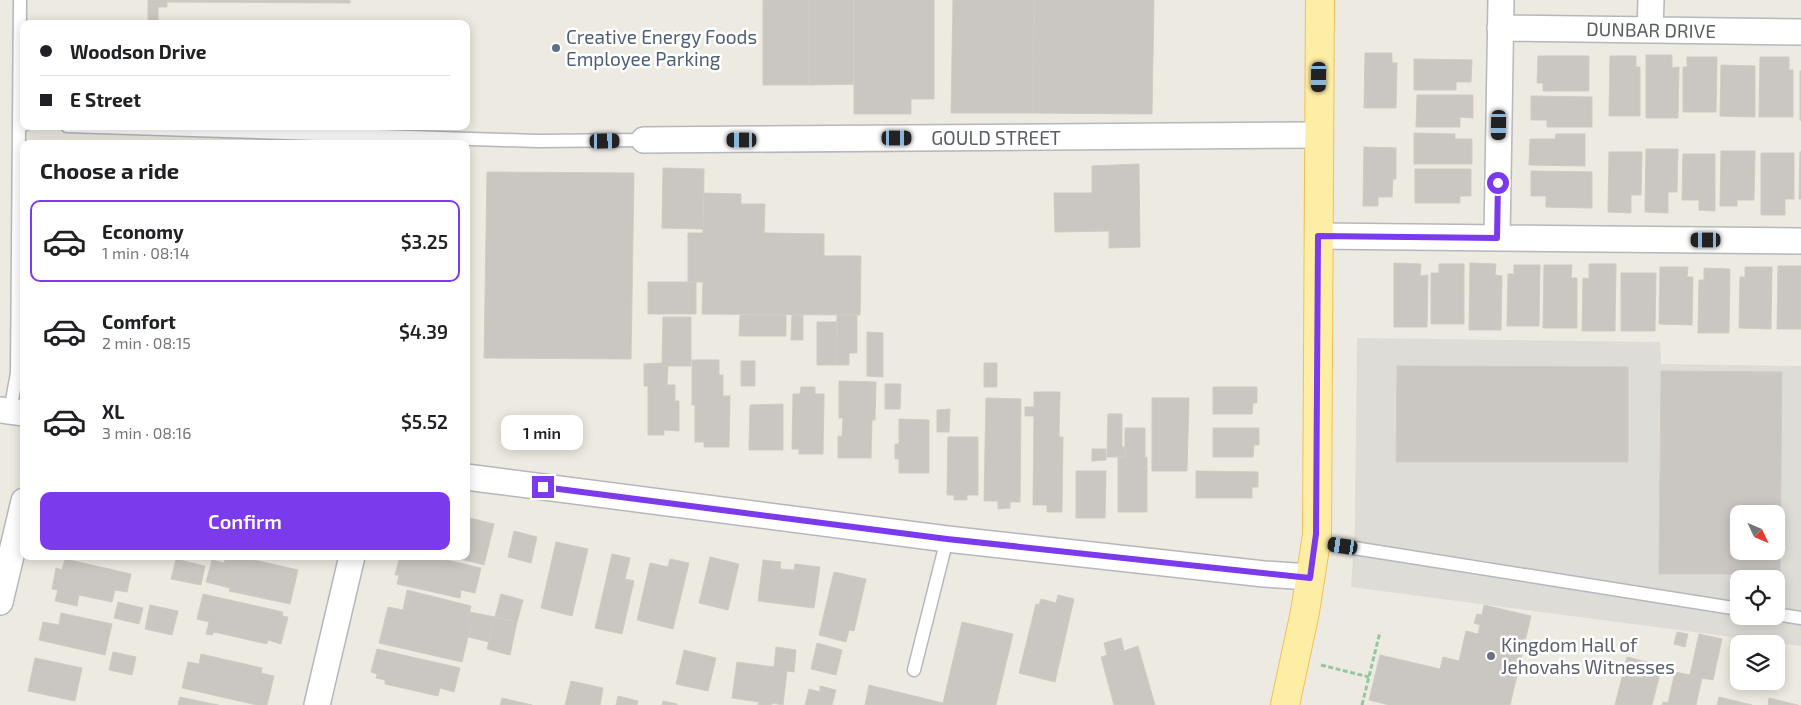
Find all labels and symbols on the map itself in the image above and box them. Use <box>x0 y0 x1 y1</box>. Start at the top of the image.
street label: DUNBAR DRIVE <box>1586 17 1716 42</box>
place label: Creative Energy Foods Employee Parking <box>566 25 757 70</box>
marker: Creative Energy Foods Employee Parking <box>550 42 562 54</box>
car <box>1311 62 1326 92</box>
car <box>1491 110 1506 140</box>
street label: GOULD STREET <box>931 126 1061 149</box>
car <box>882 131 912 146</box>
car <box>589 133 620 149</box>
car <box>727 133 757 148</box>
route start <box>1487 172 1509 194</box>
car <box>1691 233 1721 248</box>
callout: 1 min <box>502 414 584 450</box>
route end <box>532 476 554 498</box>
north arrow <box>1730 505 1785 560</box>
car <box>1327 536 1358 556</box>
place label: Kingdom Hall of Jehovahs Witnesses <box>1501 633 1675 678</box>
marker: Kingdom Hall of Jehovahs Witnesses <box>1485 650 1497 662</box>

